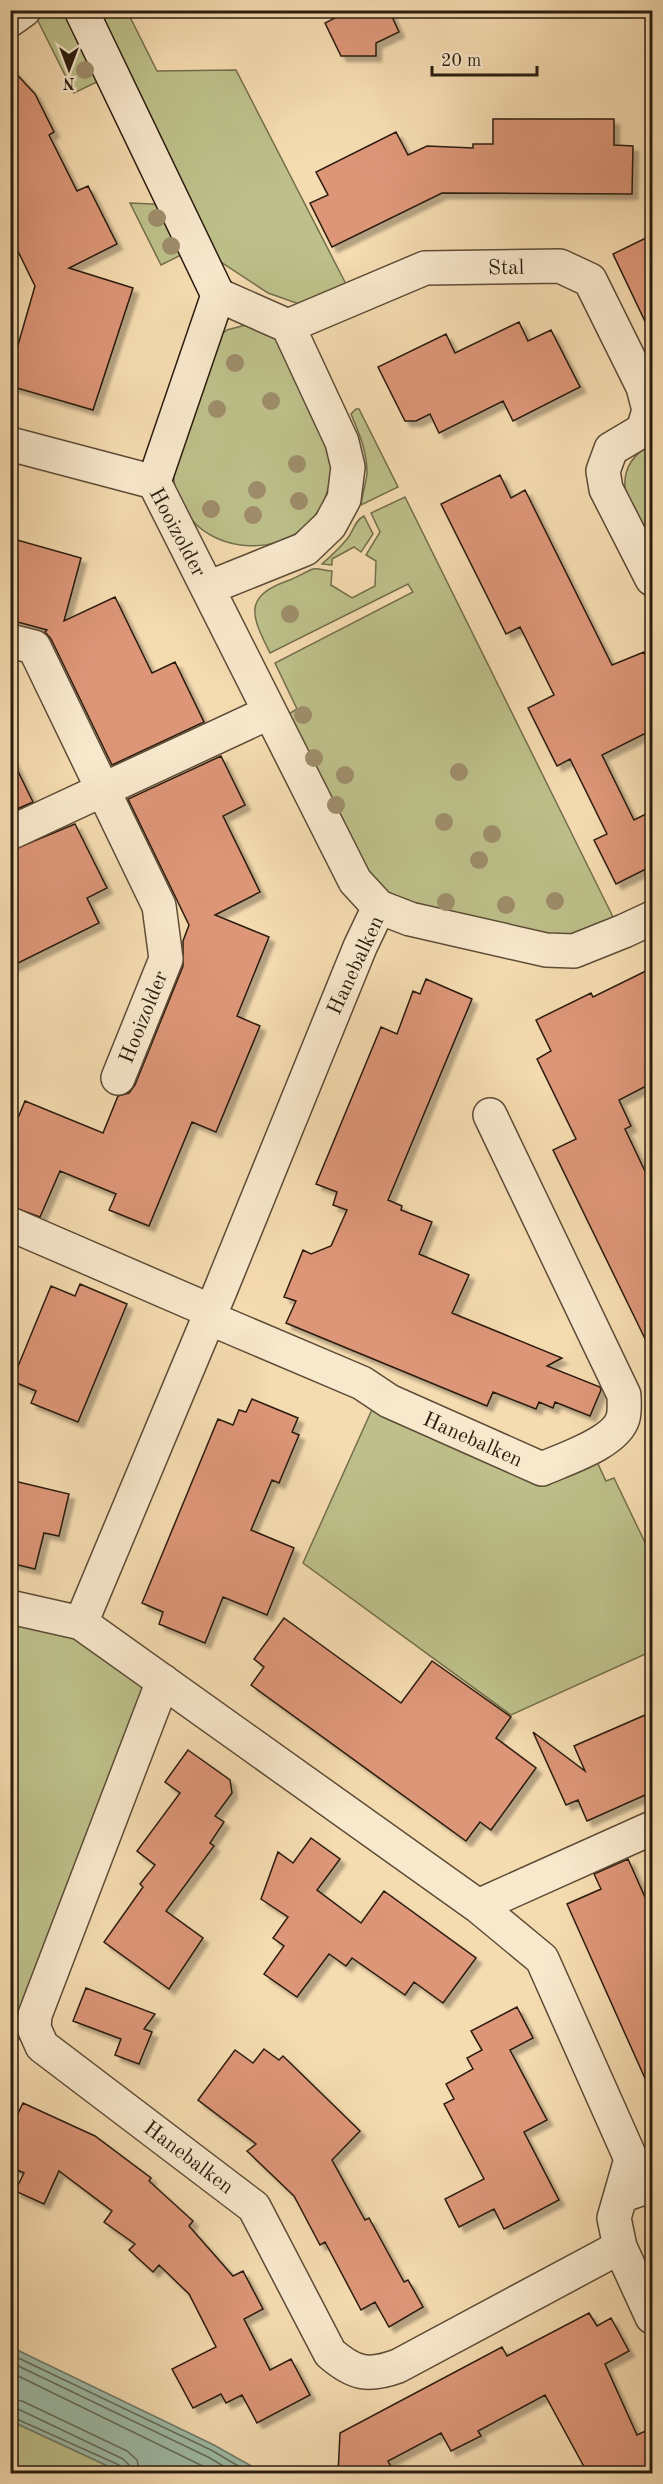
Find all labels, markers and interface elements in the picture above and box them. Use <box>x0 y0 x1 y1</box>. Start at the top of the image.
north arrow <box>39 39 99 99</box>
scale bar <box>432 39 537 77</box>
text: 20 m <box>441 52 481 70</box>
text: N <box>62 74 75 90</box>
street label: Stal <box>488 258 525 279</box>
street label: Hooizolder <box>144 485 209 581</box>
street label: Hanebalken <box>324 913 388 1018</box>
street label: Hooizolder <box>116 968 173 1067</box>
street label: Hanebalken <box>419 1409 525 1472</box>
street label: Hanebalken <box>139 2118 237 2199</box>

